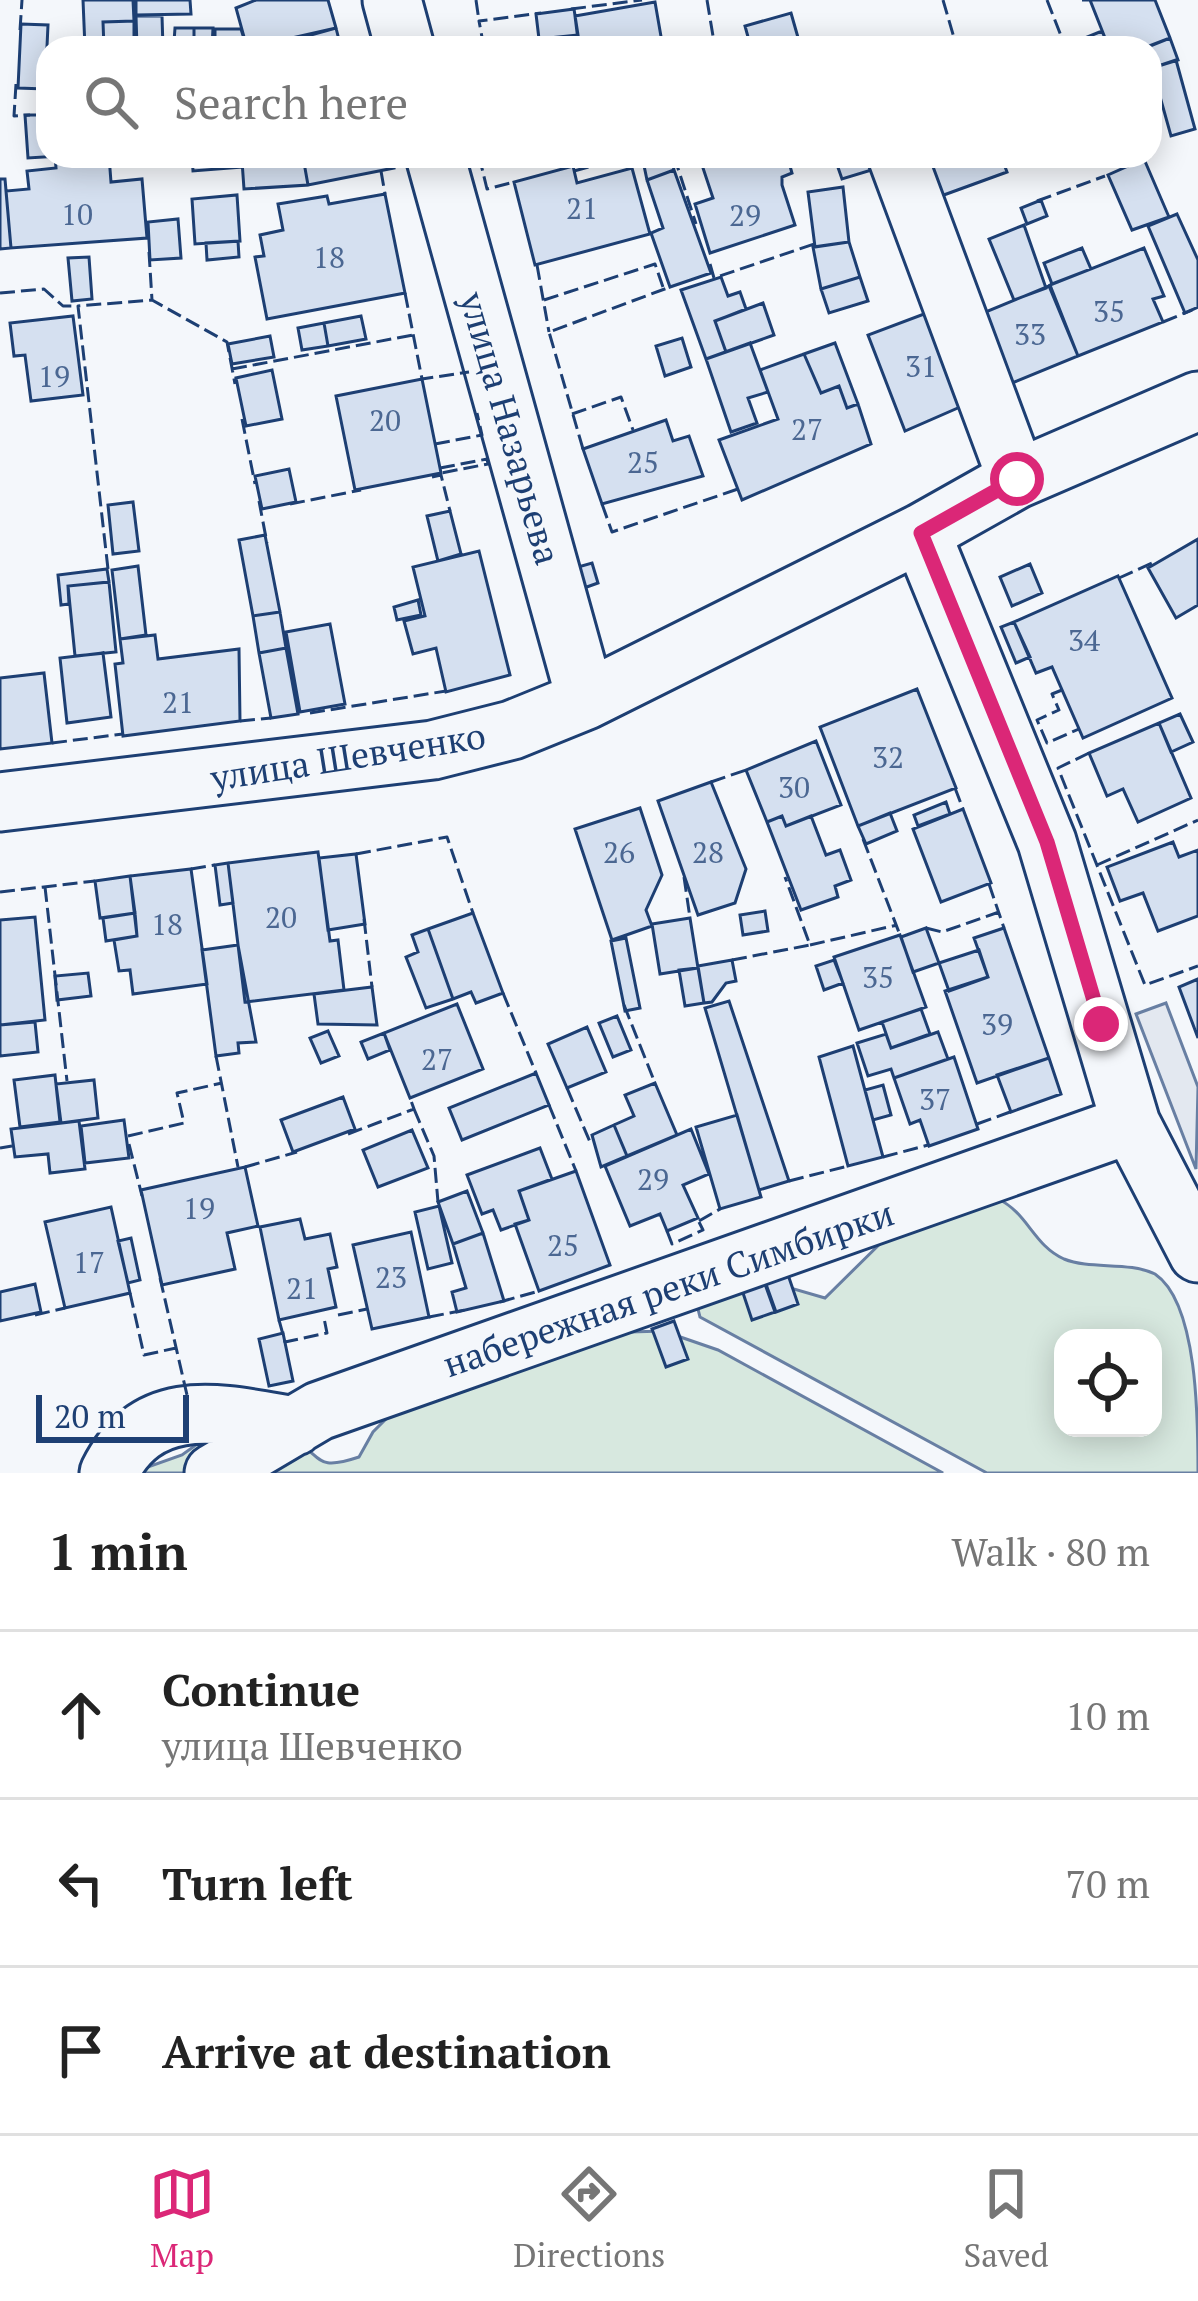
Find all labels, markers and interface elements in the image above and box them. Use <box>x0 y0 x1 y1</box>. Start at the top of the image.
search box <box>36 36 1162 168</box>
icon: search <box>78 69 144 135</box>
text: Search here <box>174 72 408 132</box>
house number: 21 <box>566 188 598 228</box>
house number: 10 <box>61 194 93 234</box>
house number: 29 <box>729 195 761 235</box>
house number: 18 <box>313 237 345 277</box>
street label: улица Назарьева <box>449 285 572 570</box>
house number: 35 <box>1093 291 1125 331</box>
house number: 33 <box>1014 314 1046 354</box>
house number: 31 <box>905 346 937 386</box>
house number: 19 <box>38 356 70 396</box>
house number: 20 <box>369 400 401 440</box>
house number: 27 <box>791 409 823 449</box>
house number: 25 <box>627 442 659 482</box>
route start <box>990 452 1044 506</box>
house number: 34 <box>1068 620 1100 660</box>
house number: 21 <box>162 682 194 722</box>
street label: улица Шевченко <box>206 711 489 801</box>
house number: 32 <box>872 737 904 777</box>
house number: 30 <box>778 767 810 807</box>
house number: 26 <box>603 832 635 872</box>
house number: 28 <box>692 832 724 872</box>
house number: 20 <box>265 897 297 937</box>
house number: 18 <box>151 904 183 944</box>
house number: 35 <box>862 957 894 997</box>
route end <box>1074 997 1128 1051</box>
house number: 39 <box>981 1004 1013 1044</box>
house number: 27 <box>421 1039 453 1079</box>
house number: 37 <box>919 1079 951 1119</box>
house number: 29 <box>637 1159 669 1199</box>
house number: 19 <box>183 1188 215 1228</box>
street label: набережная реки Симбирки <box>437 1189 899 1387</box>
house number: 25 <box>547 1225 579 1265</box>
house number: 17 <box>73 1242 105 1282</box>
house number: 23 <box>375 1257 407 1297</box>
house number: 21 <box>286 1268 318 1308</box>
map controls <box>1054 1329 1162 1437</box>
button: locate <box>1054 1329 1162 1437</box>
scale bar <box>36 1389 189 1442</box>
text: 20 m <box>54 1394 126 1437</box>
text: 1 min <box>48 1517 188 1585</box>
text: Walk · 80 m <box>952 1525 1150 1577</box>
text: Continue <box>162 1659 360 1719</box>
icon: ahead <box>48 1682 114 1748</box>
text: 10 m <box>1065 1689 1150 1741</box>
text: улица Шевченко <box>162 1719 463 1771</box>
icon: left <box>48 1850 114 1916</box>
text: Turn left <box>162 1853 353 1913</box>
text: 70 m <box>1065 1857 1150 1909</box>
icon: arrive <box>48 2018 114 2084</box>
text: Arrive at destination <box>162 2021 611 2081</box>
tab: Map <box>149 2161 215 2276</box>
tab: Directions <box>513 2161 665 2276</box>
tab: Saved <box>964 2161 1049 2276</box>

